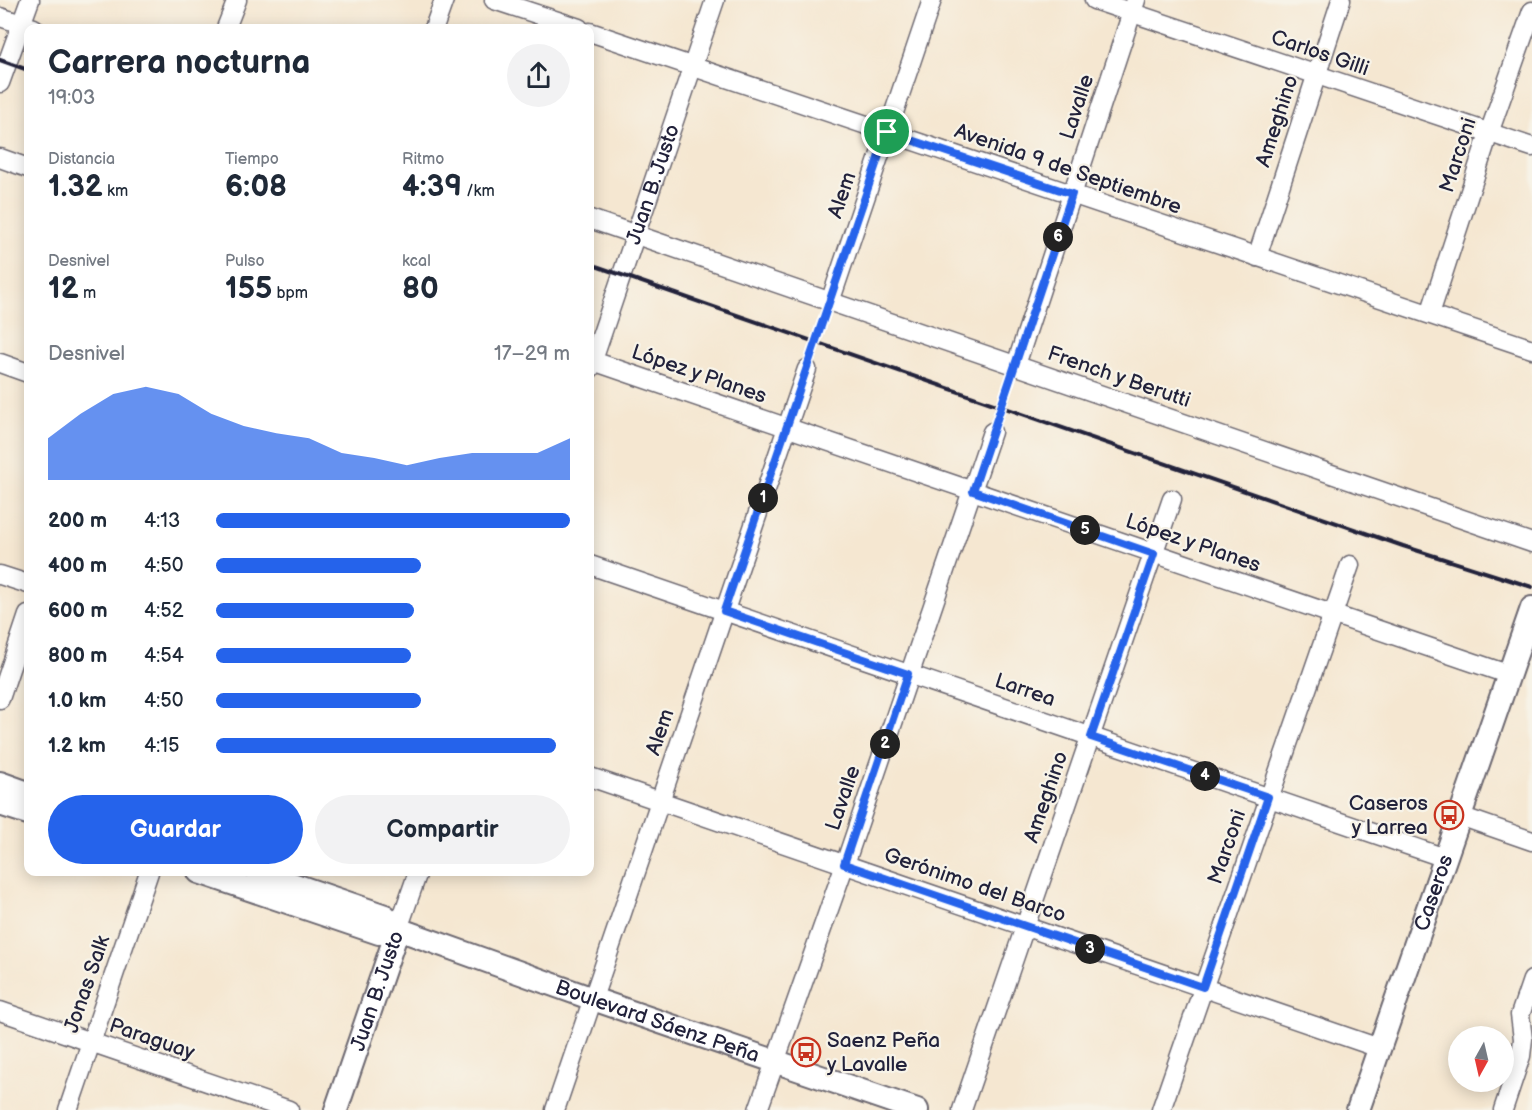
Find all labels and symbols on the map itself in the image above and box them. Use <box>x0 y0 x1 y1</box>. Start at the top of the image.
street label: Carlos Gilli <box>1268 25 1372 81</box>
street label: Lavalle <box>1055 71 1099 143</box>
street label: Ameghino <box>1250 72 1304 170</box>
pin <box>861 106 912 157</box>
street label: Marconi <box>1434 115 1482 195</box>
street label: Avenida 9 de Septiembre <box>951 118 1185 220</box>
street label: Juan B. Justo <box>621 121 685 248</box>
street label: Alem <box>822 169 862 221</box>
pin: 6 <box>1043 222 1073 252</box>
street label: López y Planes <box>628 339 770 409</box>
street label: French y Berutti <box>1044 341 1194 413</box>
pin: 1 <box>748 483 778 513</box>
street label: López y Planes <box>1122 508 1264 578</box>
pin: 5 <box>1070 515 1100 545</box>
street label: Larrea <box>991 668 1059 712</box>
street label: Alem <box>640 706 680 758</box>
pin: 2 <box>870 729 900 759</box>
street label: Ameghino <box>1019 748 1073 846</box>
pin: 4 <box>1190 761 1220 791</box>
street label: Lavalle <box>820 762 866 834</box>
place label: Caseros y Larrea <box>1349 791 1428 840</box>
bus stop icon: Caseros y Larrea <box>1433 799 1465 831</box>
street label: Marconi <box>1203 807 1251 887</box>
street label: Gerónimo del Barco <box>881 842 1069 928</box>
street label: Caseros <box>1409 851 1458 934</box>
street label: Juan B. Justo <box>345 927 409 1054</box>
street label: Jonas Salk <box>59 931 116 1036</box>
pin: 3 <box>1075 934 1105 964</box>
street label: Boulevard Sáenz Peña <box>552 974 763 1068</box>
street label: Paraguay <box>106 1013 198 1065</box>
north arrow <box>1448 1026 1514 1092</box>
place label: Saenz Peña y Lavalle <box>826 1028 940 1077</box>
bus stop icon: Saenz Peña y Lavalle <box>790 1036 822 1068</box>

